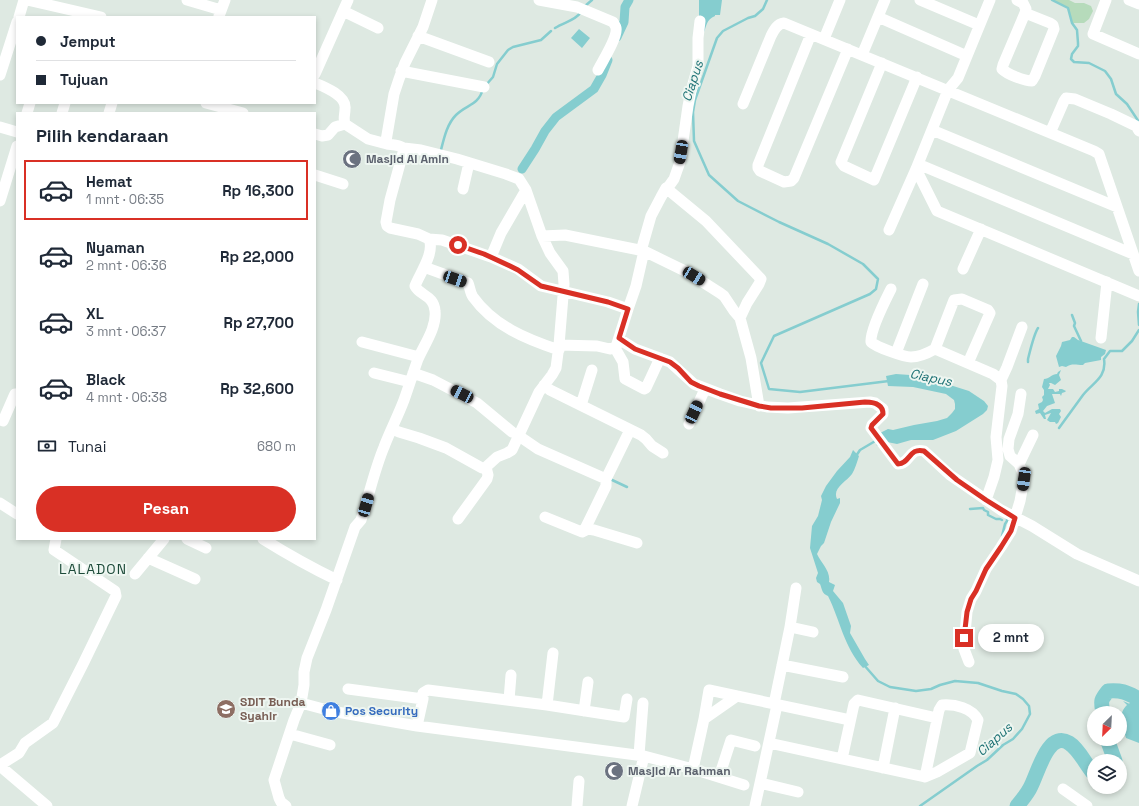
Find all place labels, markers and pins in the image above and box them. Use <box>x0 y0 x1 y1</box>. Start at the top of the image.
mosque icon: Masjid Al Amin <box>341 148 363 170</box>
place label: Masjid Al Amin <box>366 151 449 167</box>
place label: SDIT Bunda Syahir <box>240 694 306 724</box>
school or university icon: SDIT Bunda Syahir <box>215 698 237 720</box>
shop icon: Pos Security <box>320 700 342 722</box>
place label: Pos Security <box>345 703 418 719</box>
mosque icon: Masjid Ar Rahman <box>603 760 625 782</box>
place label: Masjid Ar Rahman <box>628 763 731 779</box>

